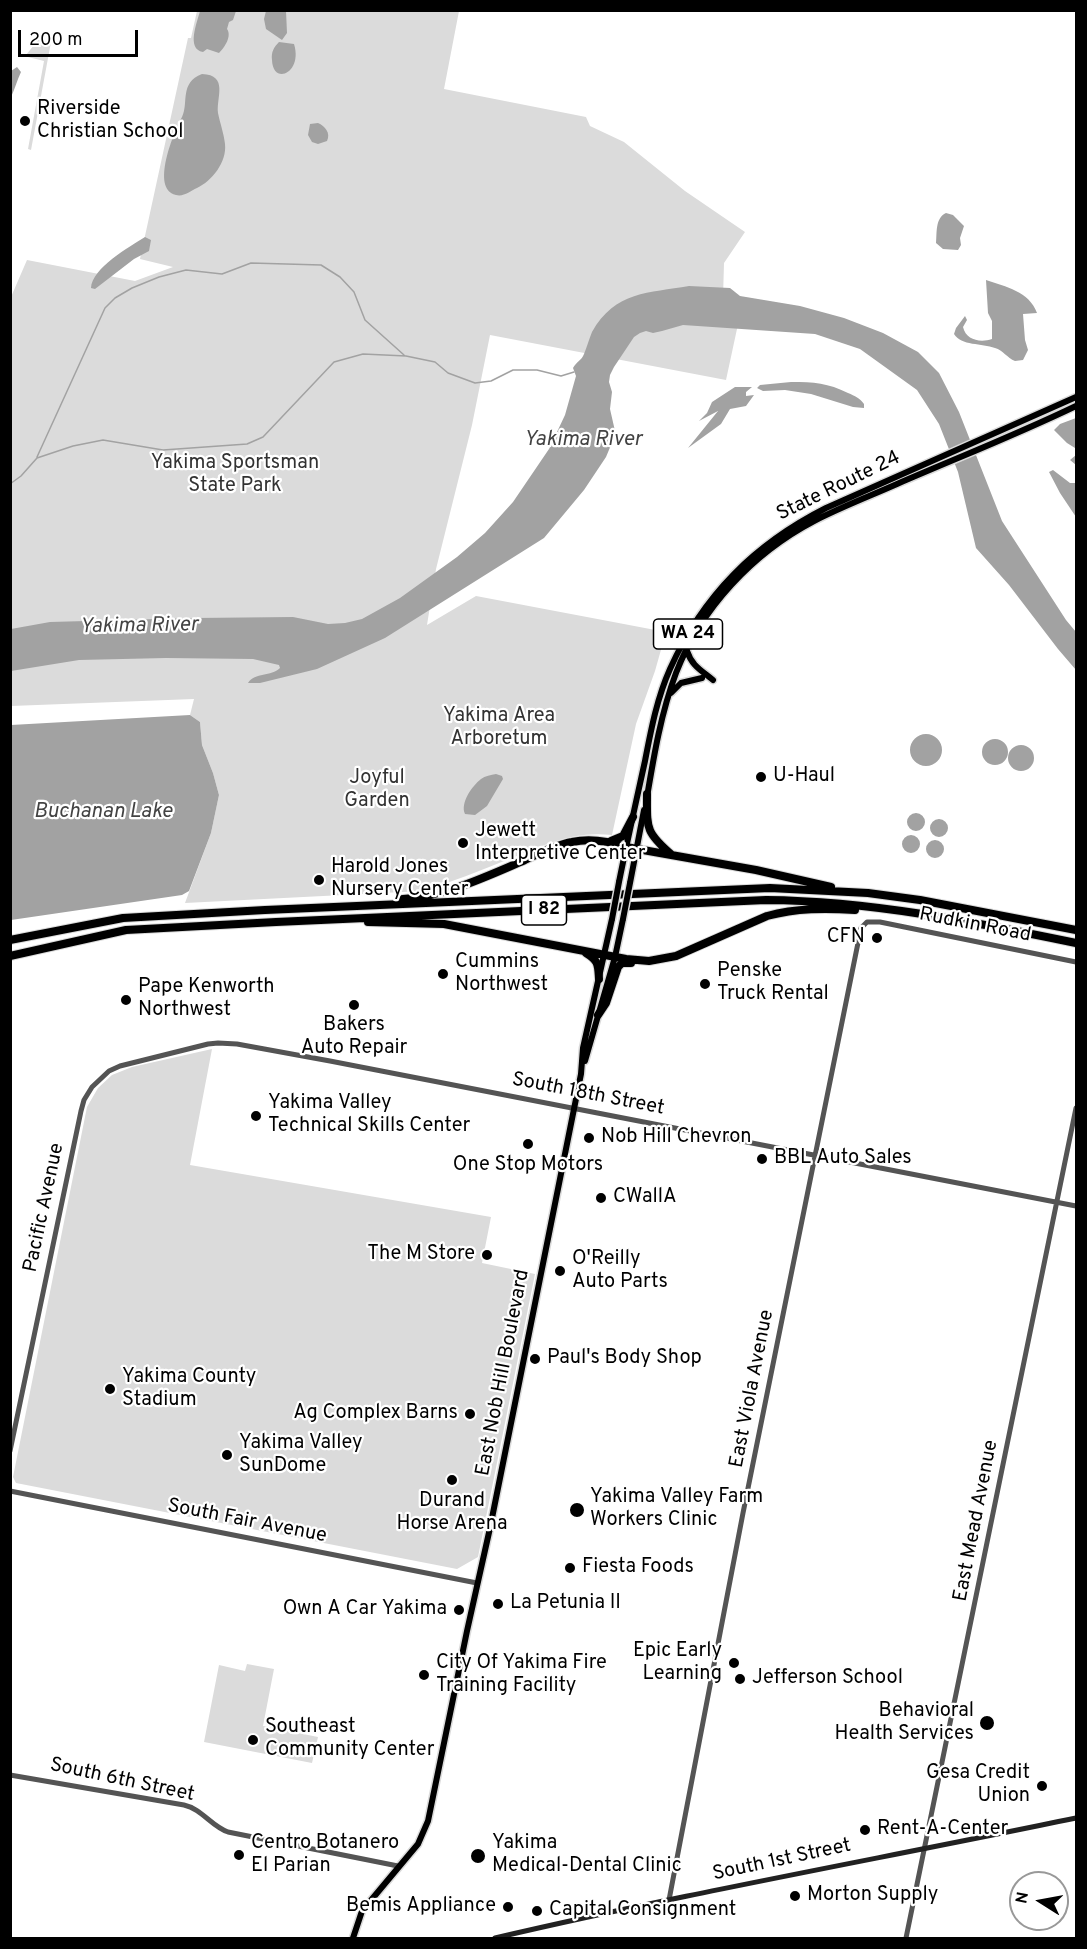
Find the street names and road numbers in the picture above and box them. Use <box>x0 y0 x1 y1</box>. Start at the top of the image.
street label: State Route 24 <box>773 447 905 527</box>
road number: WA 24 <box>654 619 722 649</box>
road number: I 82 <box>522 895 566 925</box>
street label: Rudkin Road <box>917 903 1033 949</box>
street label: South 18th Street <box>510 1068 666 1122</box>
street label: Pacific Avenue <box>20 1141 70 1275</box>
street label: East Nob Hill Boulevard <box>472 1268 536 1478</box>
street label: East Viola Avenue <box>726 1308 780 1470</box>
street label: East Mead Avenue <box>950 1438 1004 1604</box>
street label: South Fair Avenue <box>165 1495 329 1549</box>
street label: South 6th Street <box>47 1754 197 1808</box>
street label: South 1st Street <box>711 1835 853 1887</box>

